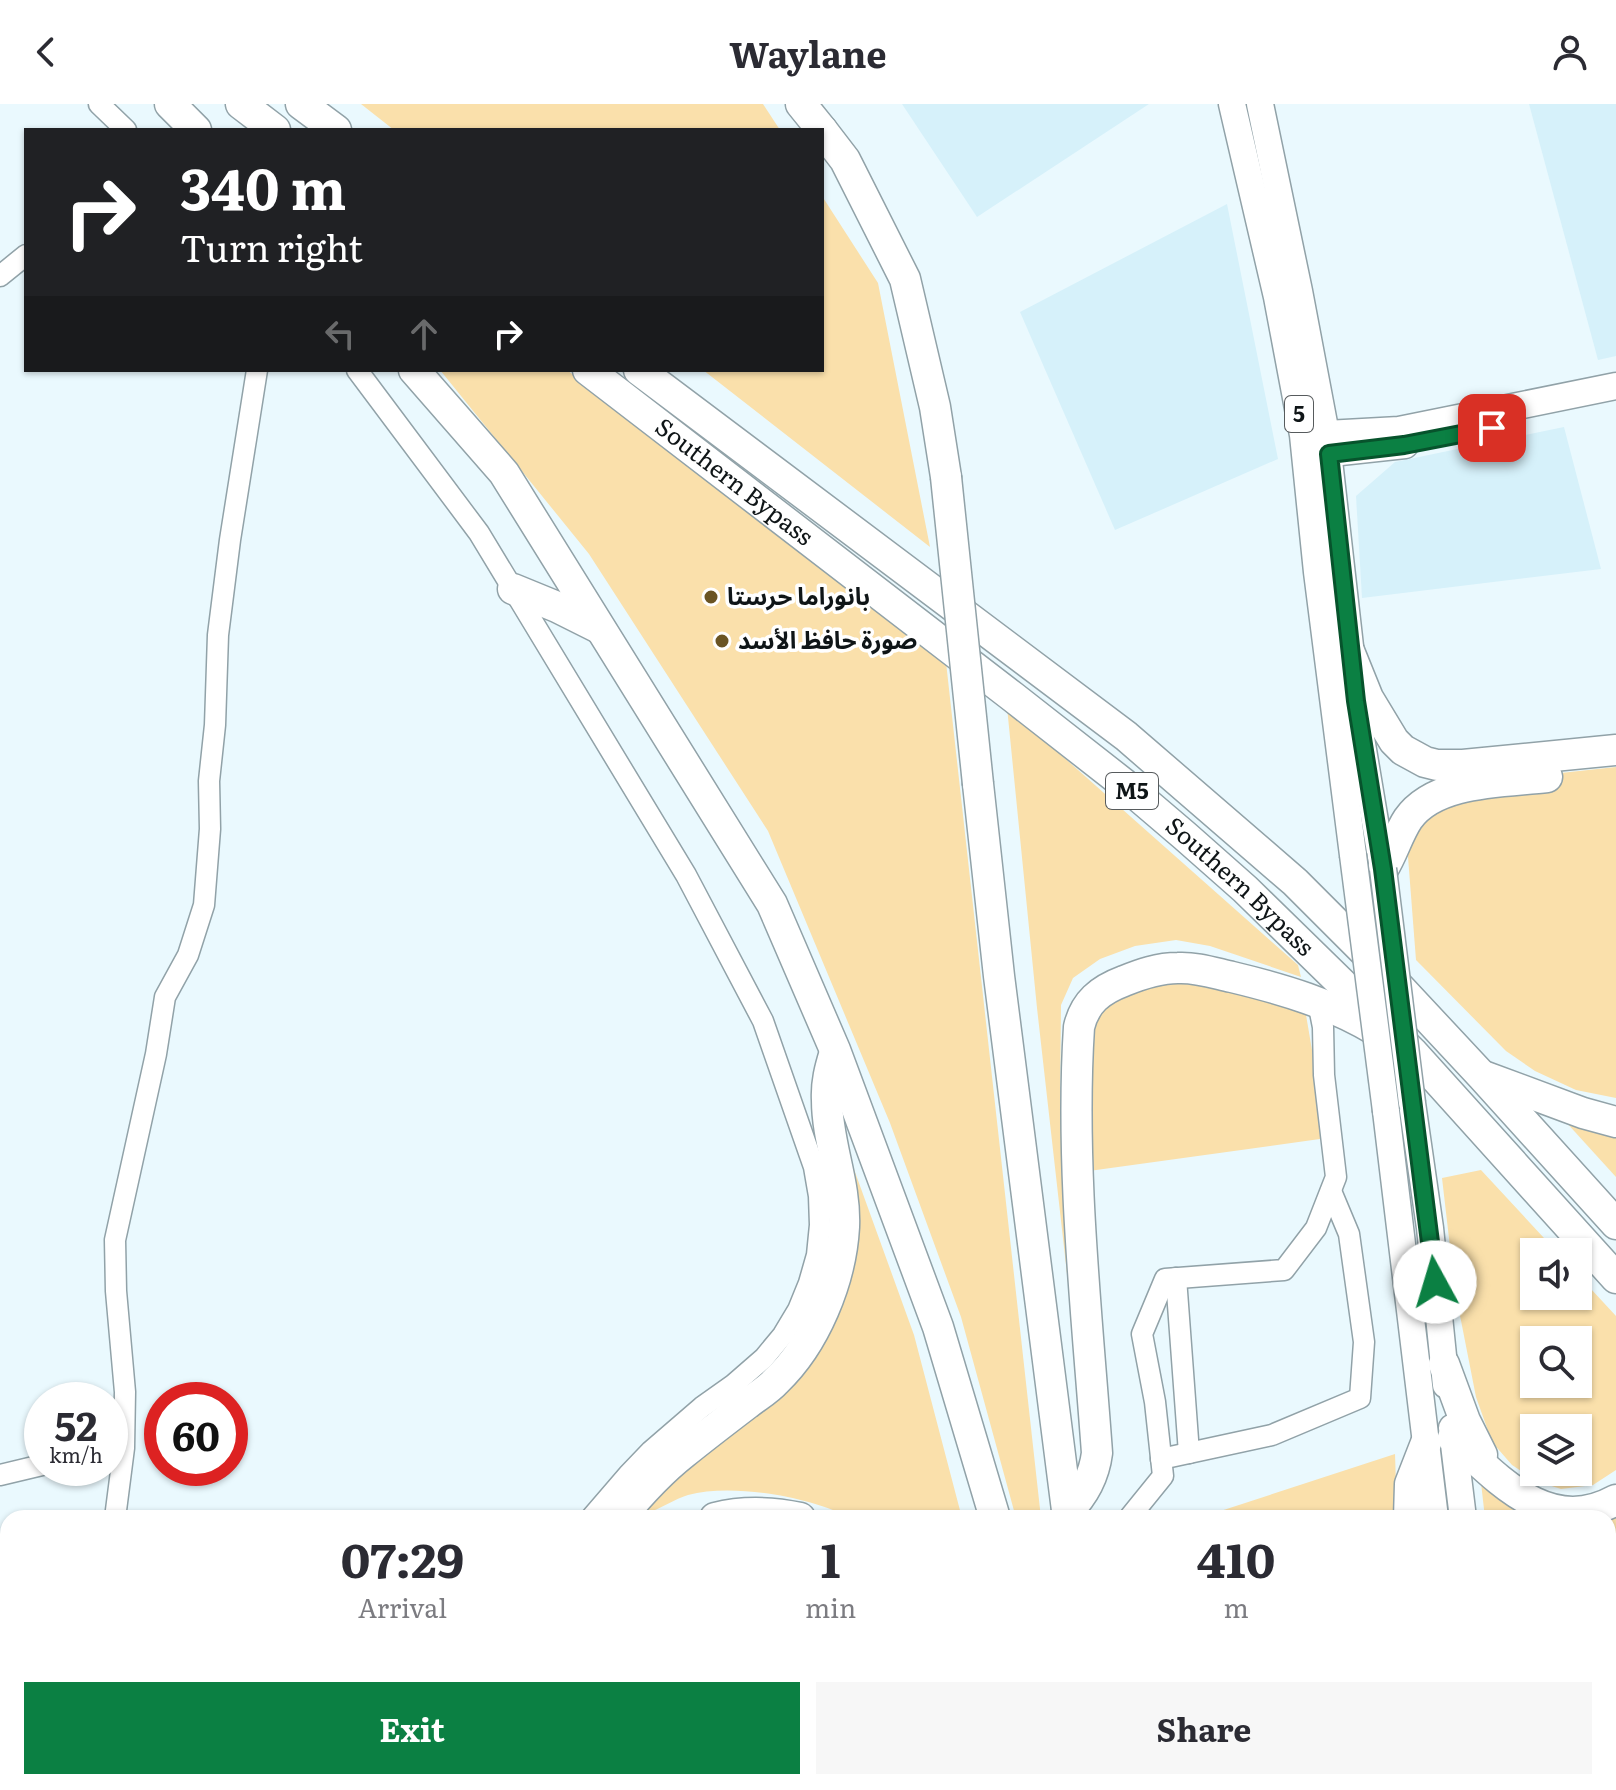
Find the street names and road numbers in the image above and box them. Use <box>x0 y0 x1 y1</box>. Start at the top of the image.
road number: 5 <box>1285 396 1313 432</box>
street label: Southern Bypass <box>649 408 822 552</box>
road number: M5 <box>1106 773 1158 809</box>
street label: Southern Bypass <box>1159 807 1323 963</box>

